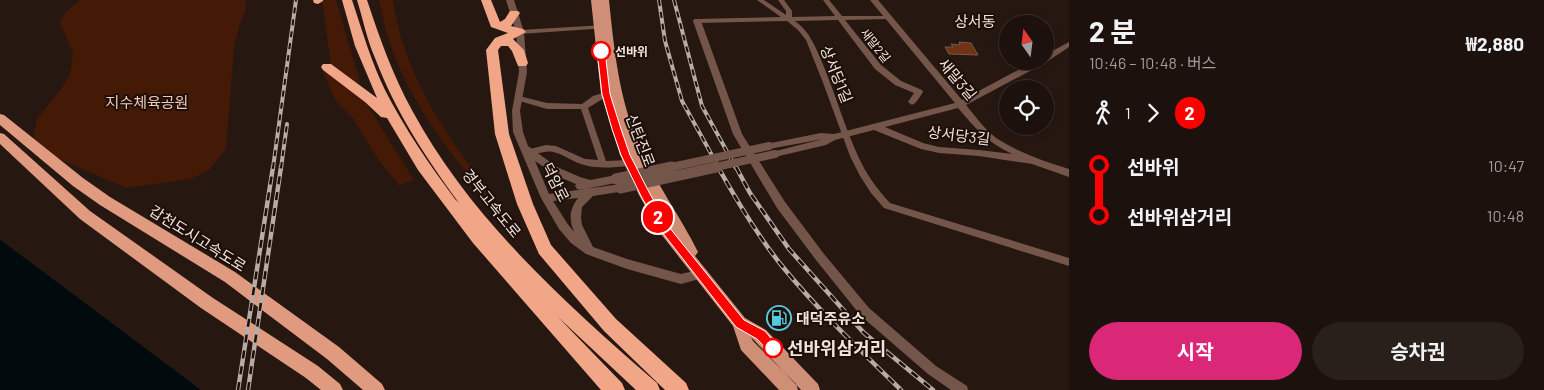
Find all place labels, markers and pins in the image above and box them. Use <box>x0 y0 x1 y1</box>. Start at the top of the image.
marker: 선바위 <box>591 41 611 61</box>
place label: 선바위 <box>615 44 648 58</box>
fuel station icon: 대덕주유소 <box>766 305 792 331</box>
place label: 대덕주유소 <box>796 309 865 327</box>
place label: 선바위삼거리 <box>787 337 886 359</box>
marker: 선바위삼거리 <box>763 338 783 358</box>

